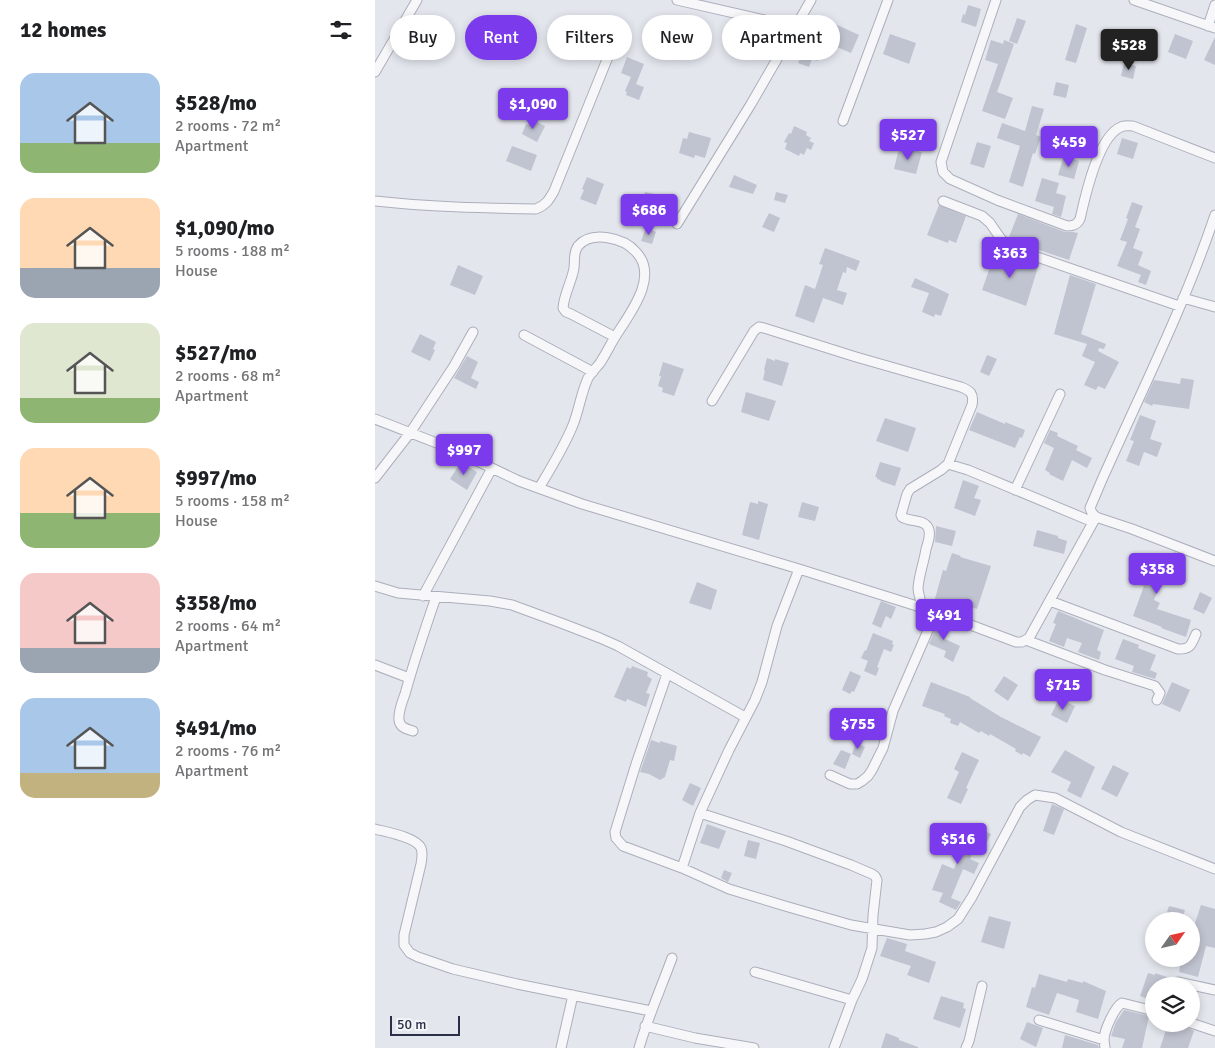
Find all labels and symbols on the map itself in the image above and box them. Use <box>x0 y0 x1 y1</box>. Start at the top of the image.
pin: $528 <box>1099 28 1159 71</box>
pin: $1,090 <box>492 88 574 130</box>
pin: $527 <box>878 119 938 161</box>
pin: $459 <box>1039 126 1099 168</box>
pin: $686 <box>619 194 679 236</box>
pin: $363 <box>980 236 1040 279</box>
pin: $997 <box>434 434 494 476</box>
pin: $358 <box>1127 552 1187 595</box>
pin: $491 <box>914 598 974 641</box>
pin: $715 <box>1033 668 1093 711</box>
pin: $755 <box>828 708 888 750</box>
pin: $516 <box>928 822 988 865</box>
north arrow <box>1145 912 1200 968</box>
scale bar <box>390 1013 460 1036</box>

